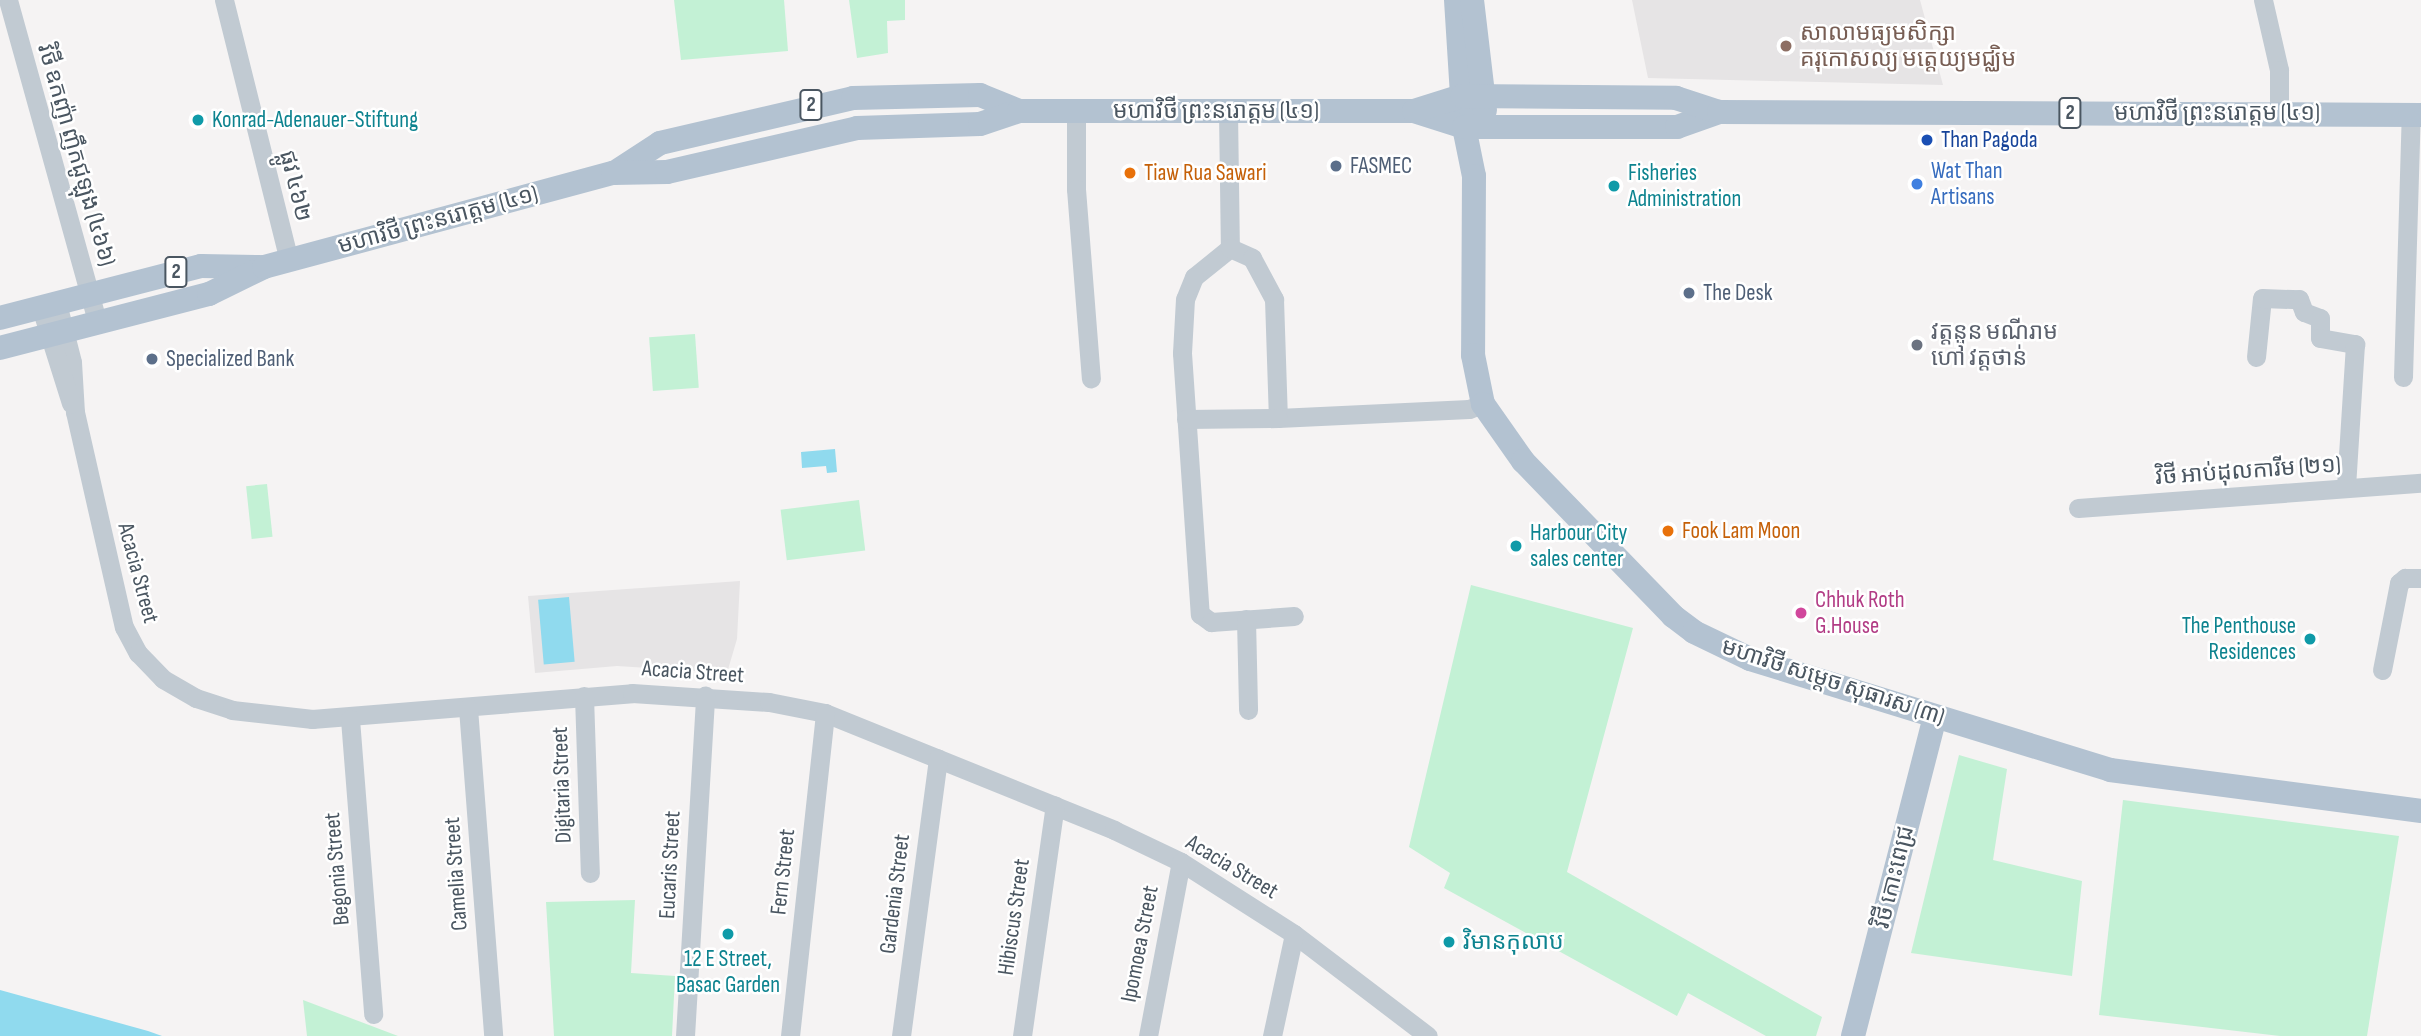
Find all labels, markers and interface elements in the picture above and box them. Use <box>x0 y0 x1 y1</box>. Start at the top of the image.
place label: សាលាមធ្យមសិក្សា គរុកោសល្យ មត្តេយ្យមជ្ឈិម <box>1800 19 2016 73</box>
marker: សាលាមធ្យមសិក្សា គរុកោសល្យ មត្តេយ្យមជ្ឈិម <box>1778 38 1794 54</box>
street label: វិថី ឧកញ៉ា ញឹកជូឡុង (៤៦៦) <box>31 41 121 269</box>
road number: 2 <box>799 88 823 122</box>
road number: 2 <box>2058 96 2082 130</box>
street label: មហាវិថី ព្រះនរោត្តម (៤១) <box>1113 97 1319 125</box>
street label: មហាវិថី ព្រះនរោត្តម (៤១) <box>2114 99 2320 127</box>
place label: Konrad-Adenauer-Stiftung <box>212 106 418 134</box>
marker: Konrad-Adenauer-Stiftung <box>190 112 206 128</box>
place label: Than Pagoda <box>1941 126 2038 154</box>
marker: Than Pagoda <box>1919 132 1935 148</box>
street label: ផ្លូវ ៤៦២ <box>273 148 317 224</box>
place label: FASMEC <box>1350 152 1412 180</box>
place label: Wat Than Artisans <box>1931 157 2003 211</box>
marker: FASMEC <box>1328 158 1344 174</box>
place label: Tiaw Rua Sawari <box>1144 159 1267 187</box>
place label: Fisheries Administration <box>1628 159 1741 213</box>
marker: Tiaw Rua Sawari <box>1122 165 1138 181</box>
marker: Wat Than Artisans <box>1909 176 1925 192</box>
marker: Fisheries Administration <box>1606 178 1622 194</box>
street label: មហាវិថី ព្រះនរោត្តម (៤១) <box>335 180 541 260</box>
road number: 2 <box>164 254 188 290</box>
place label: The Desk <box>1703 279 1772 307</box>
marker: The Desk <box>1681 285 1697 301</box>
place label: វត្តនួន មណីរាម ហៅ វត្តថាន់ <box>1931 318 2058 372</box>
marker: វត្តនួន មណីរាម ហៅ វត្តថាន់ <box>1909 337 1925 353</box>
place label: Specialized Bank <box>166 345 294 373</box>
marker: Specialized Bank <box>144 351 160 367</box>
street label: វិថី អាប់ដុលការីម (២១) <box>2154 451 2342 491</box>
place label: Fook Lam Moon <box>1682 517 1800 545</box>
place label: Harbour City sales center <box>1530 519 1627 573</box>
street label: Acacia Street <box>111 520 165 626</box>
marker: Fook Lam Moon <box>1660 523 1676 539</box>
marker: Harbour City sales center <box>1508 538 1524 554</box>
place label: Chhuk Roth G.House <box>1815 586 1905 640</box>
marker: Chhuk Roth G.House <box>1793 605 1809 621</box>
place label: The Penthouse Residences <box>2182 612 2296 666</box>
marker: The Penthouse Residences <box>2302 631 2318 647</box>
street label: មហាវិថី សម្តេច សុធារស (៣) <box>1718 633 1948 731</box>
street label: Acacia Street <box>641 655 745 689</box>
street label: Digitaria Street <box>546 726 578 844</box>
street label: Eucaris Street <box>653 810 687 920</box>
street label: Begonia Street <box>318 811 356 927</box>
street label: Camelia Street <box>438 816 474 932</box>
street label: វិថី កោះពេជ្រ <box>1868 823 1920 931</box>
street label: Fern Street <box>765 828 801 916</box>
street label: Acacia Street <box>1181 829 1283 905</box>
street label: Gardenia Street <box>874 833 916 955</box>
street label: Hibiscus Street <box>992 857 1036 977</box>
street label: Ipomoea Street <box>1115 883 1165 1005</box>
marker: 12 E Street, Basac Garden <box>720 926 736 942</box>
place label: វិមានកុលាប <box>1463 928 1564 956</box>
marker: វិមានកុលាប <box>1441 934 1457 950</box>
place label: 12 E Street, Basac Garden <box>676 945 780 999</box>

